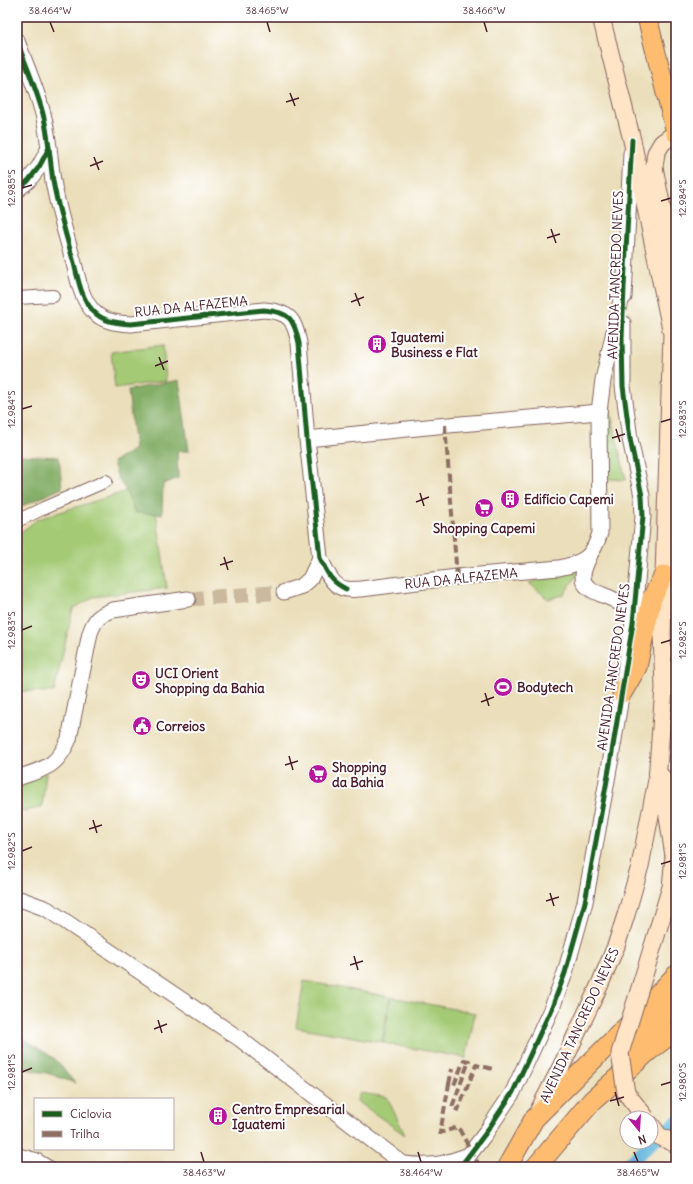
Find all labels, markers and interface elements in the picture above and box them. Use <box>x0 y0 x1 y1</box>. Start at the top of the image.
text: 38.464°W <box>28 4 72 17</box>
text: 38.465°W <box>245 4 289 17</box>
text: 38.466°W <box>462 4 506 17</box>
text: 12.985°S <box>5 169 18 207</box>
text: 12.984°S <box>676 179 689 217</box>
street label: AVENIDA TANCREDO NEVES <box>604 190 627 360</box>
street label: RUA DA ALFAZEMA <box>134 292 249 321</box>
place label: Iguatemi Business e Flat <box>391 329 478 361</box>
building icon: Iguatemi Business e Flat <box>366 333 388 355</box>
text: 12.984°S <box>5 390 18 428</box>
text: 12.983°S <box>676 400 689 438</box>
building icon: Edifício Capemi <box>499 488 521 510</box>
place label: Edifício Capemi <box>524 491 614 508</box>
supermarket icon: Shopping Capemi <box>473 497 495 519</box>
place label: Shopping Capemi <box>433 520 535 537</box>
street label: RUA DA ALFAZEMA <box>404 564 519 593</box>
street label: AVENIDA TANCREDO NEVES <box>593 582 634 752</box>
text: 12.983°S <box>5 611 18 649</box>
text: 12.982°S <box>676 621 689 659</box>
place label: UCI Orient Shopping da Bahia <box>155 665 265 697</box>
theatre icon: UCI Orient Shopping da Bahia <box>130 669 152 691</box>
sports icon: Bodytech <box>492 676 514 698</box>
place label: Bodytech <box>517 679 574 696</box>
public building icon: Correios <box>131 715 153 737</box>
place label: Correios <box>156 718 205 735</box>
place label: Shopping da Bahia <box>332 759 387 791</box>
supermarket icon: Shopping da Bahia <box>307 763 329 785</box>
text: 12.982°S <box>5 832 18 870</box>
text: 12.981°S <box>676 843 689 879</box>
street label: AVENIDA TANCREDO NEVES <box>536 945 623 1105</box>
text: 12.981°S <box>5 1054 18 1090</box>
text: 12.980°S <box>676 1062 689 1101</box>
legend <box>34 1098 174 1150</box>
place label: Centro Empresarial Iguatemi <box>232 1101 345 1133</box>
building icon: Centro Empresarial Iguatemi <box>207 1105 229 1127</box>
text: Ciclovia <box>70 1106 112 1121</box>
north arrow <box>619 1110 659 1150</box>
text: Trilha <box>70 1126 100 1141</box>
text: N <box>636 1132 648 1147</box>
text: 38.463°W <box>183 1166 225 1179</box>
text: 38.464°W <box>399 1166 443 1179</box>
text: 38.465°W <box>616 1166 660 1179</box>

